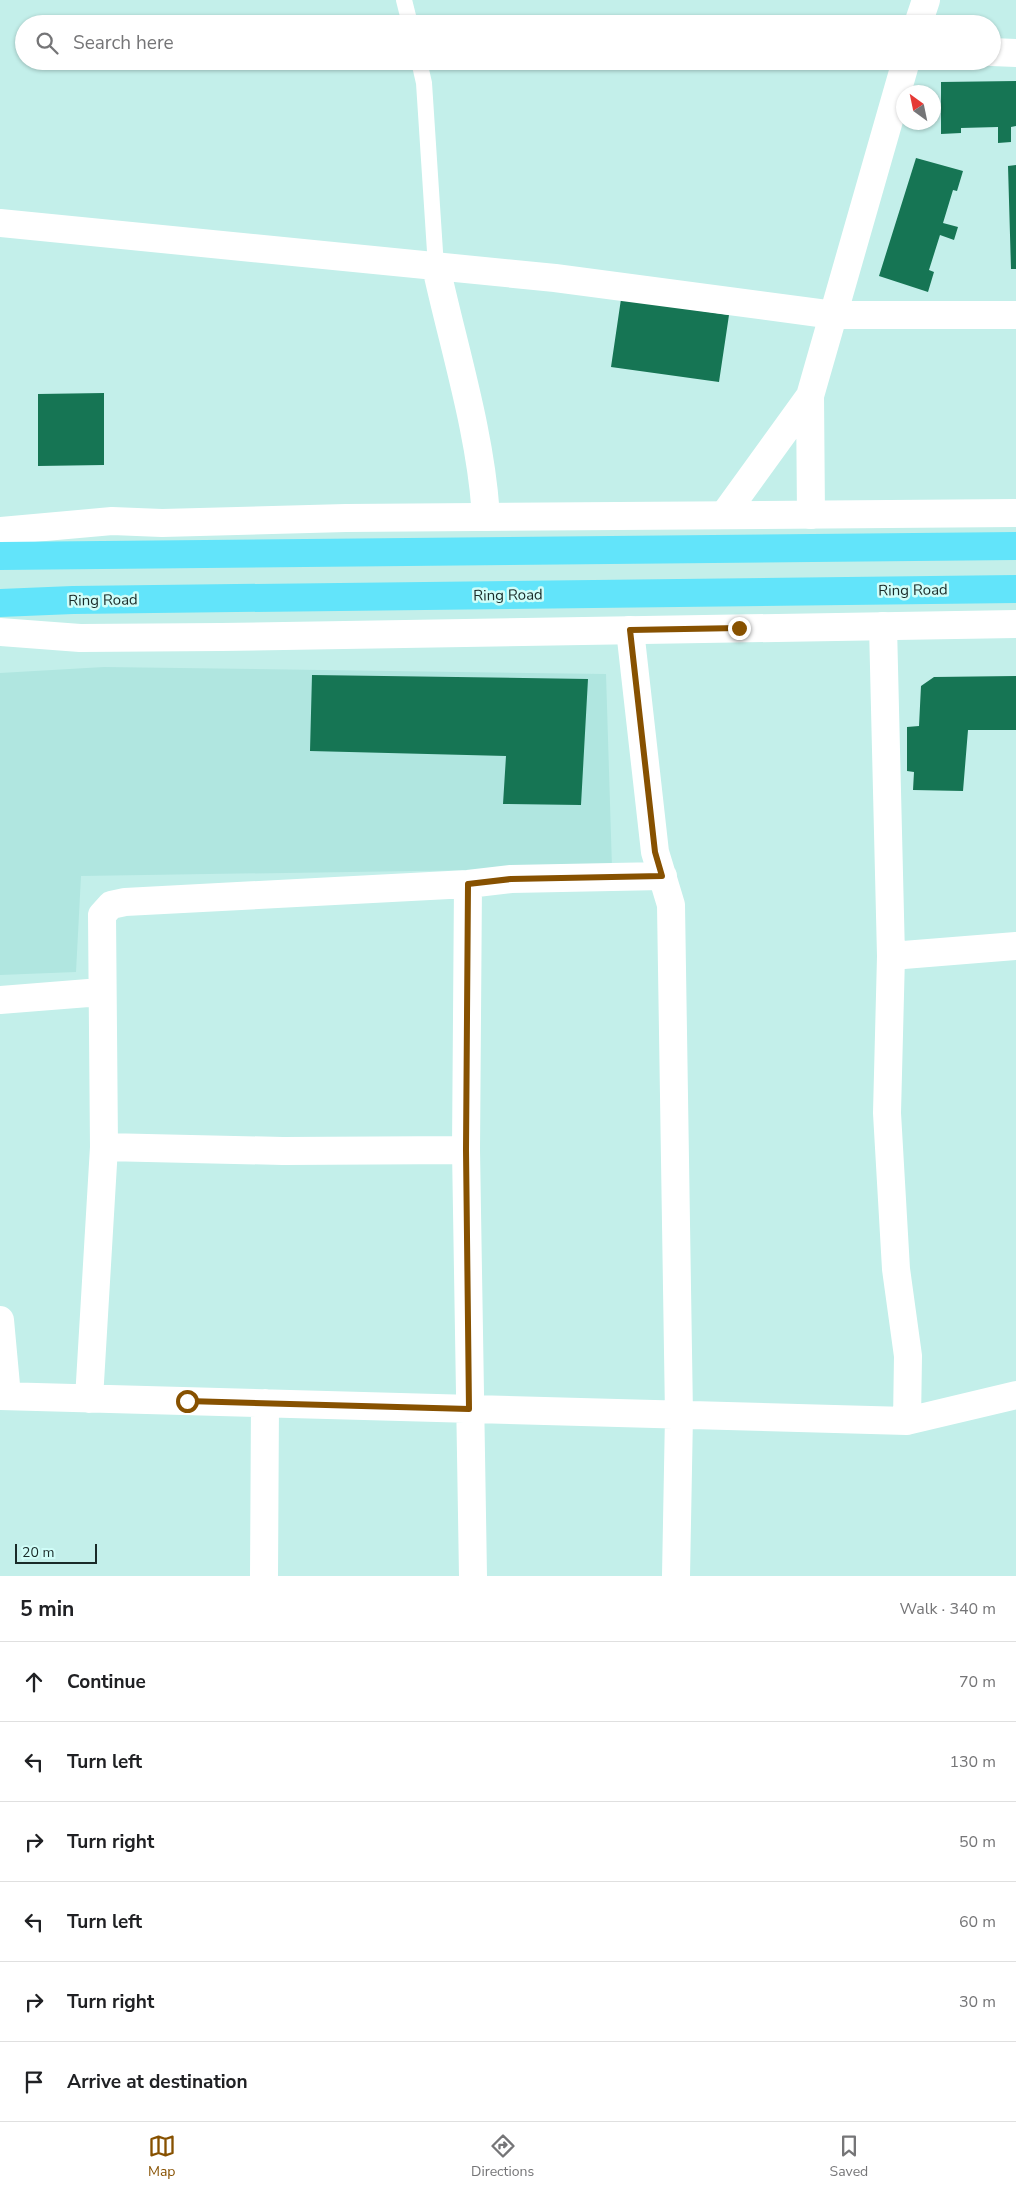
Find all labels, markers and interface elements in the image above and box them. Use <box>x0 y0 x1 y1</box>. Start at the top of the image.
search box <box>15 15 1001 70</box>
icon: search <box>33 29 61 57</box>
text: Search here <box>73 30 174 56</box>
north arrow <box>896 85 941 130</box>
street label: Ring Road <box>878 579 948 601</box>
street label: Ring Road <box>473 584 543 606</box>
street label: Ring Road <box>68 589 138 611</box>
route end <box>728 617 751 640</box>
route start <box>176 1390 199 1413</box>
scale bar <box>15 1541 98 1564</box>
text: 20 m <box>22 1543 54 1562</box>
text: 5 min <box>20 1595 74 1623</box>
text: Walk · 340 m <box>900 1598 996 1620</box>
icon: ahead <box>20 1668 48 1696</box>
text: Continue <box>67 1669 146 1695</box>
text: 70 m <box>959 1671 996 1693</box>
icon: left <box>20 1748 48 1776</box>
text: Turn left <box>67 1749 142 1775</box>
text: 130 m <box>949 1751 996 1773</box>
icon: right <box>20 1828 48 1856</box>
text: Turn right <box>67 1829 154 1855</box>
text: 50 m <box>959 1831 996 1853</box>
icon: left <box>20 1908 48 1936</box>
text: Turn left <box>67 1909 142 1935</box>
text: 60 m <box>959 1911 996 1933</box>
icon: right <box>20 1988 48 2016</box>
text: Turn right <box>67 1989 154 2015</box>
text: 30 m <box>959 1991 996 2013</box>
icon: arrive <box>20 2068 48 2096</box>
text: Arrive at destination <box>67 2069 248 2095</box>
tab: Map <box>148 2132 176 2181</box>
tab: Directions <box>471 2132 534 2181</box>
tab: Saved <box>830 2132 868 2181</box>

